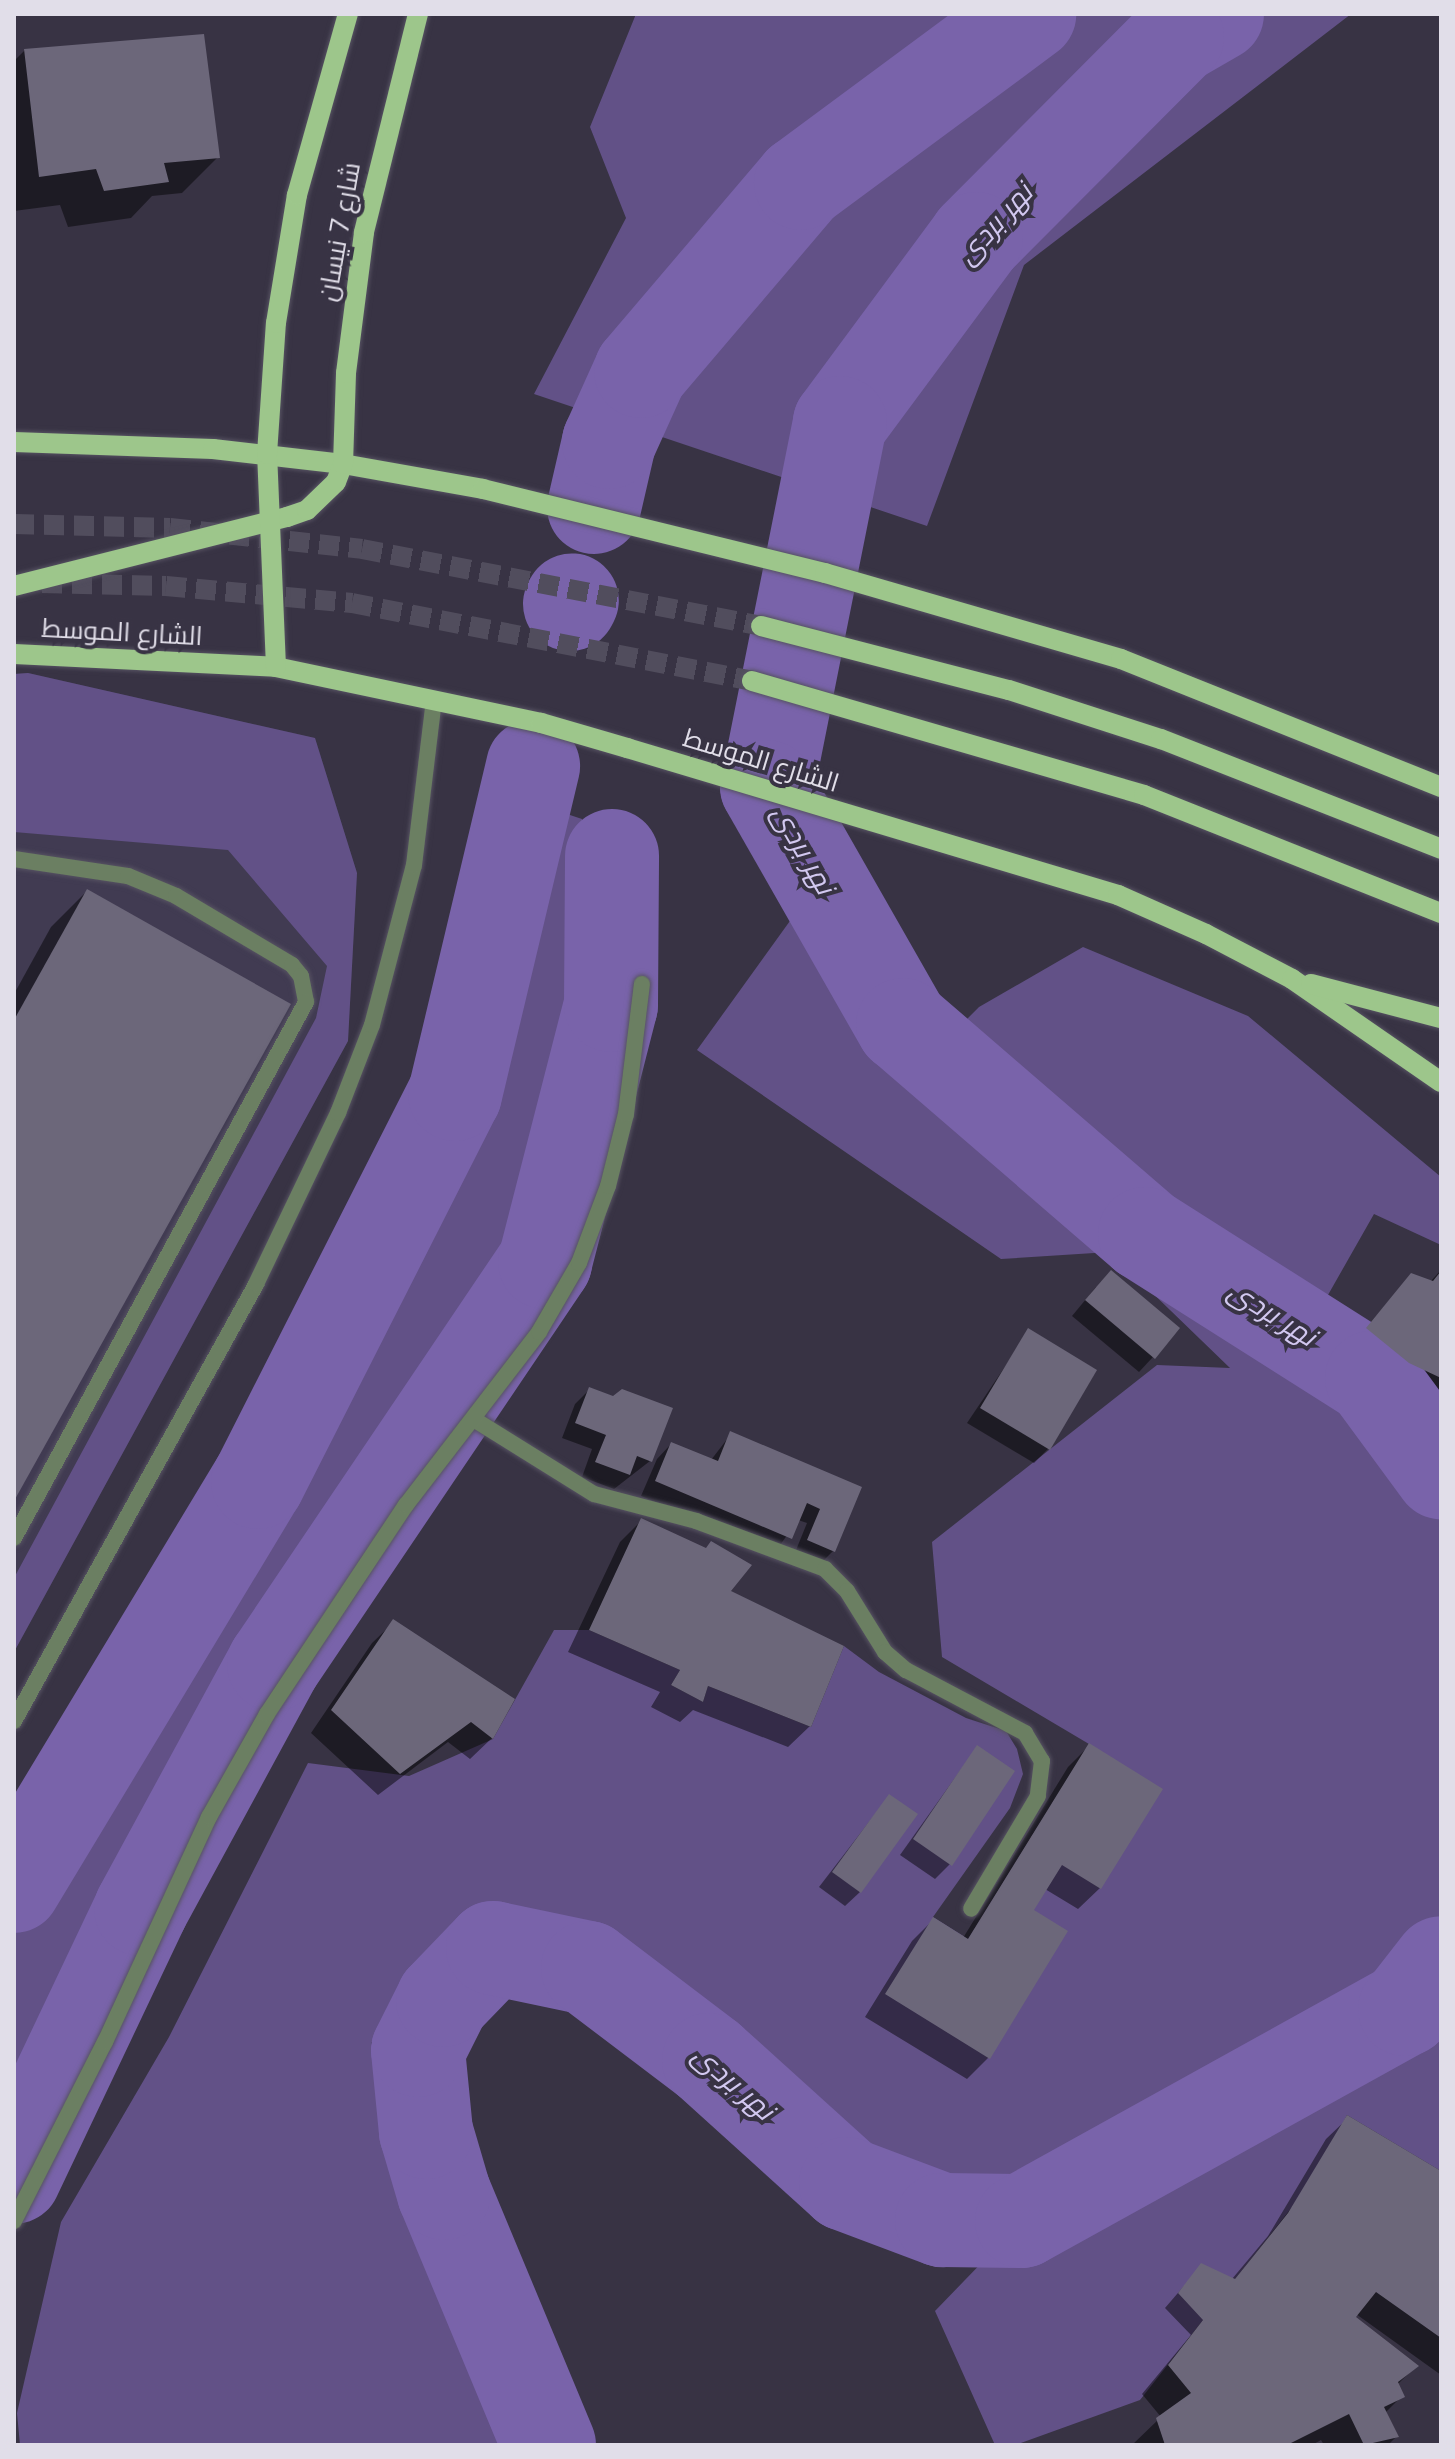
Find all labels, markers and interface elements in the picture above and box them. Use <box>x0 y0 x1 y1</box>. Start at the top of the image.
street label: شارع 7 نيسان <box>312 160 368 304</box>
water label: نهر بردى <box>950 177 1040 271</box>
street label: الشارع الموسط <box>41 613 203 653</box>
street label: الشارع الموسط <box>679 723 843 799</box>
water label: نهر بردى <box>764 800 842 900</box>
water label: نهر بردى <box>1222 1274 1322 1354</box>
water label: نهر بردى <box>685 2038 781 2128</box>

